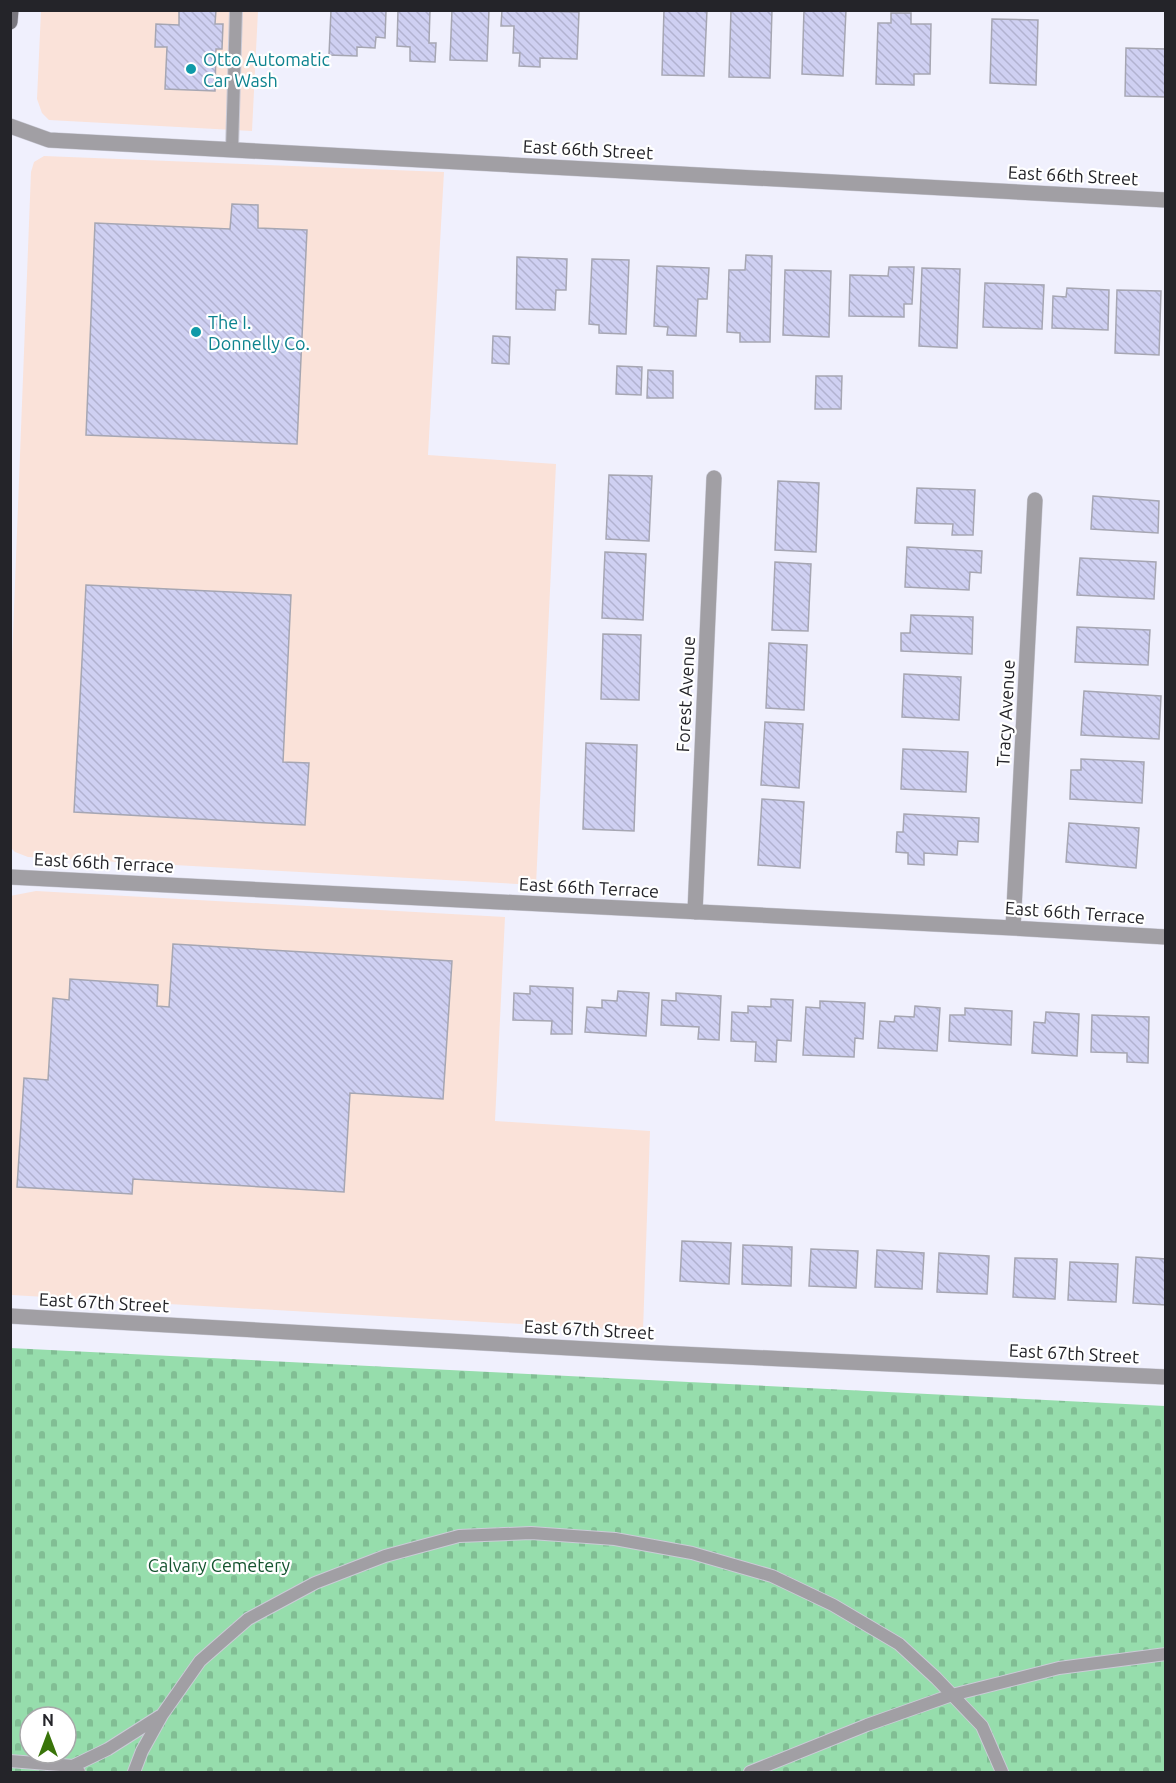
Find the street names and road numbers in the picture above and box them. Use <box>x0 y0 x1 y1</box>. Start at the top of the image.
street label: East 66th Street <box>522 136 654 162</box>
street label: East 66th Street <box>1007 162 1139 188</box>
street label: Forest Avenue <box>672 635 698 753</box>
street label: Tracy Avenue <box>992 659 1018 767</box>
street label: East 66th Terrace <box>33 848 175 876</box>
street label: East 66th Terrace <box>518 873 660 901</box>
street label: East 66th Terrace <box>1004 897 1146 927</box>
street label: East 67th Street <box>38 1289 170 1315</box>
street label: East 67th Street <box>523 1316 655 1342</box>
street label: East 67th Street <box>1008 1340 1140 1366</box>

